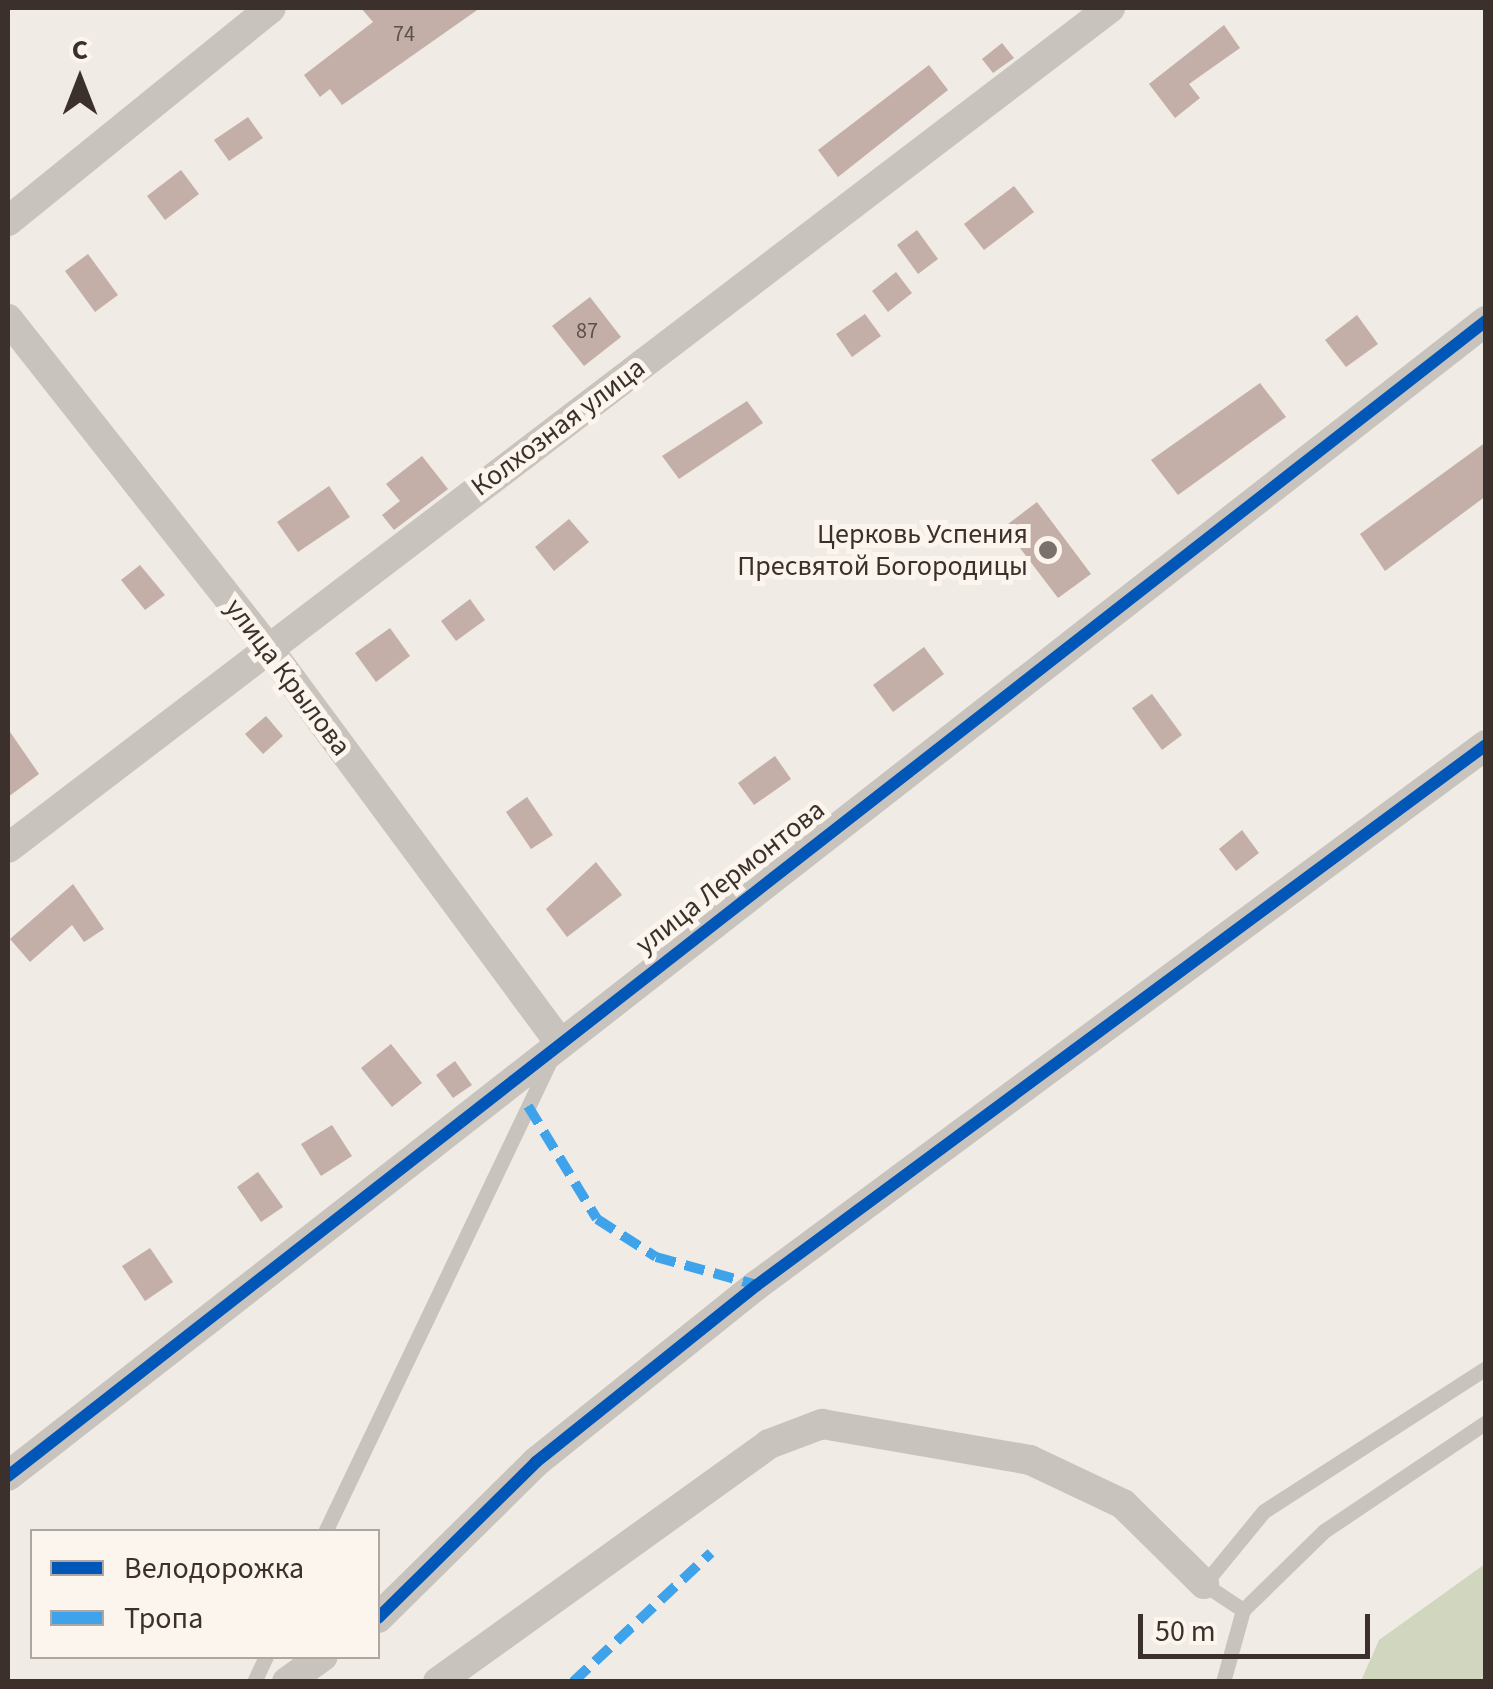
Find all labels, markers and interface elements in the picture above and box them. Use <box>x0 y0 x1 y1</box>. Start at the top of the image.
house number: 74 <box>393 22 415 48</box>
north arrow <box>30 30 130 130</box>
text: С <box>72 30 88 70</box>
house number: 87 <box>576 319 598 345</box>
street label: Колхозная улица <box>465 351 651 503</box>
place label: Церковь Успения Пресвятой Богородицы <box>737 517 1028 583</box>
marker: Церковь Успения Пресвятой Богородицы <box>1037 539 1059 561</box>
street label: улица Крылова <box>218 592 358 762</box>
street label: улица Лермонтова <box>629 793 831 961</box>
legend <box>30 1529 380 1659</box>
text: Велодорожка <box>124 1547 304 1590</box>
scale bar <box>1143 1594 1376 1656</box>
text: Тропа <box>124 1597 203 1640</box>
text: 50 m <box>1155 1610 1216 1653</box>

